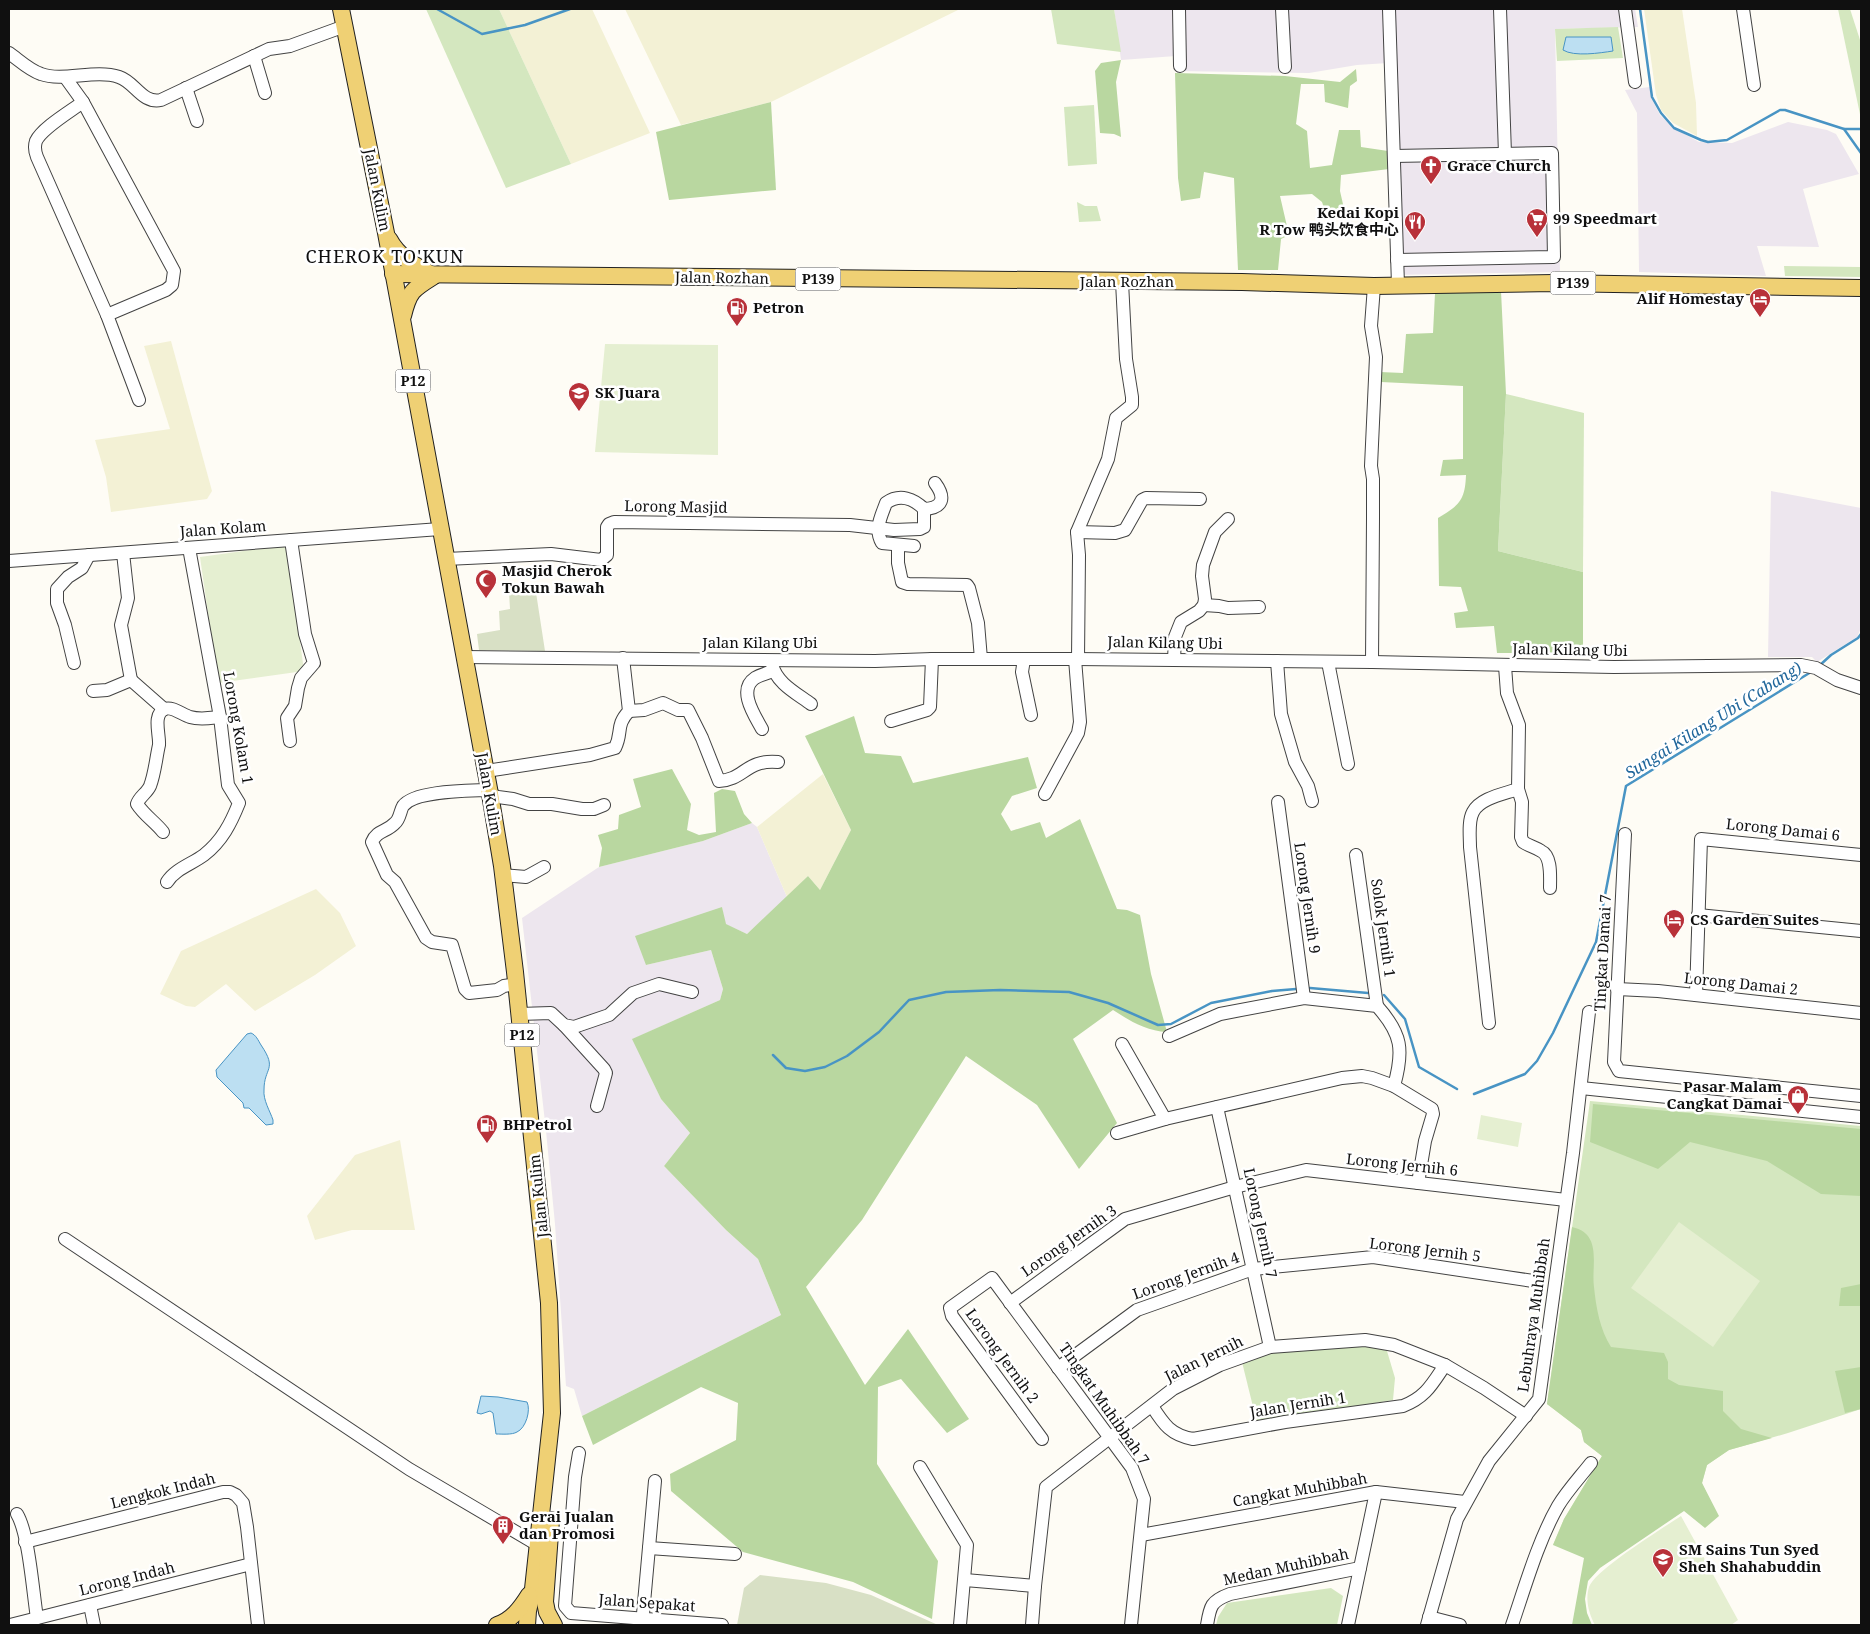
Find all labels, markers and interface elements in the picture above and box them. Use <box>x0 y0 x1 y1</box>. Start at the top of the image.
street label: Jalan Kulim <box>360 146 396 233</box>
church icon: Grace Church <box>1419 154 1443 185</box>
place label: Grace Church <box>1447 155 1551 175</box>
place label: Kedai Kopi R Tow 鸭头饮食中心 <box>1259 202 1400 239</box>
supermarket icon: 99 Speedmart <box>1525 207 1549 238</box>
place label: 99 Speedmart <box>1553 208 1657 228</box>
restaurant icon: Kedai Kopi R Tow 鸭头饮食中心 <box>1403 210 1427 241</box>
district label: CHEROK TO'KUN <box>306 244 464 268</box>
street label: Jalan Rozhan <box>674 266 770 288</box>
road number: P139 <box>796 268 840 290</box>
street label: Jalan Rozhan <box>1079 271 1174 291</box>
road number: P139 <box>1550 272 1596 294</box>
hotel icon: Alif Homestay <box>1748 287 1772 318</box>
place label: Alif Homestay <box>1637 288 1744 308</box>
fuel station icon: Petron <box>725 296 749 327</box>
place label: Petron <box>753 297 804 317</box>
road number: P12 <box>396 370 430 392</box>
school or university icon: SK Juara <box>567 381 591 412</box>
place label: SK Juara <box>595 382 660 402</box>
street label: Lorong Masjid <box>624 495 728 517</box>
street label: Jalan Kolam <box>178 515 267 541</box>
place label: Masjid Cherok Tokun Bawah <box>502 560 612 597</box>
mosque icon: Masjid Cherok Tokun Bawah <box>474 568 498 599</box>
street label: Jalan Kilang Ubi <box>1106 631 1223 653</box>
street label: Jalan Kilang Ubi <box>701 632 818 652</box>
street label: Jalan Kilang Ubi <box>1511 638 1628 660</box>
water label: Sungai Kilang Ubi (Cabang) <box>1620 656 1806 784</box>
street label: Lorong Kolam 1 <box>219 670 259 786</box>
street label: Jalan Kulim <box>473 750 507 837</box>
street label: Lorong Damai 6 <box>1725 813 1841 845</box>
street label: Lorong Jernih 9 <box>1290 841 1326 955</box>
street label: Solok Jernih 1 <box>1367 877 1401 979</box>
street label: Tingkat Damai 7 <box>1589 894 1615 1012</box>
hotel icon: CS Garden Suites <box>1662 908 1686 939</box>
place label: CS Garden Suites <box>1690 909 1819 929</box>
street label: Lorong Damai 2 <box>1683 967 1799 999</box>
road number: P12 <box>504 1024 540 1046</box>
place label: Pasar Malam Cangkat Damai <box>1666 1076 1783 1113</box>
shop icon: Pasar Malam Cangkat Damai <box>1786 1084 1810 1115</box>
fuel station icon: BHPetrol <box>475 1113 499 1144</box>
place label: BHPetrol <box>503 1114 573 1134</box>
street label: Lorong Jernih 6 <box>1345 1148 1459 1180</box>
street label: Jalan Kulim <box>524 1153 552 1240</box>
street label: Lorong Jernih 7 <box>1240 1166 1282 1280</box>
street label: Lorong Jernih 3 <box>1017 1200 1120 1281</box>
street label: Lorong Jernih 5 <box>1368 1232 1482 1266</box>
street label: Lebuhraya Muhibbah <box>1512 1236 1554 1393</box>
street label: Lorong Jernih 4 <box>1130 1246 1242 1304</box>
street label: Lorong Jernih 2 <box>962 1304 1044 1407</box>
street label: Jalan Jernih <box>1160 1330 1247 1386</box>
street label: Tingkat Muhibbah 7 <box>1055 1338 1155 1468</box>
street label: Jalan Jernih 1 <box>1247 1387 1347 1422</box>
street label: Lengkok Indah <box>108 1467 218 1513</box>
street label: Cangkat Muhibbah <box>1231 1467 1369 1511</box>
place label: Gerai Jualan dan Promosi <box>519 1506 615 1543</box>
building icon: Gerai Jualan dan Promosi <box>491 1514 515 1545</box>
place label: SM Sains Tun Syed Sheh Shahabuddin <box>1679 1539 1821 1576</box>
street label: Medan Muhibbah <box>1221 1543 1351 1589</box>
school or university icon: SM Sains Tun Syed Sheh Shahabuddin <box>1651 1547 1675 1578</box>
street label: Lorong Indah <box>77 1556 177 1600</box>
street label: Jalan Sepakat <box>597 1589 696 1615</box>

